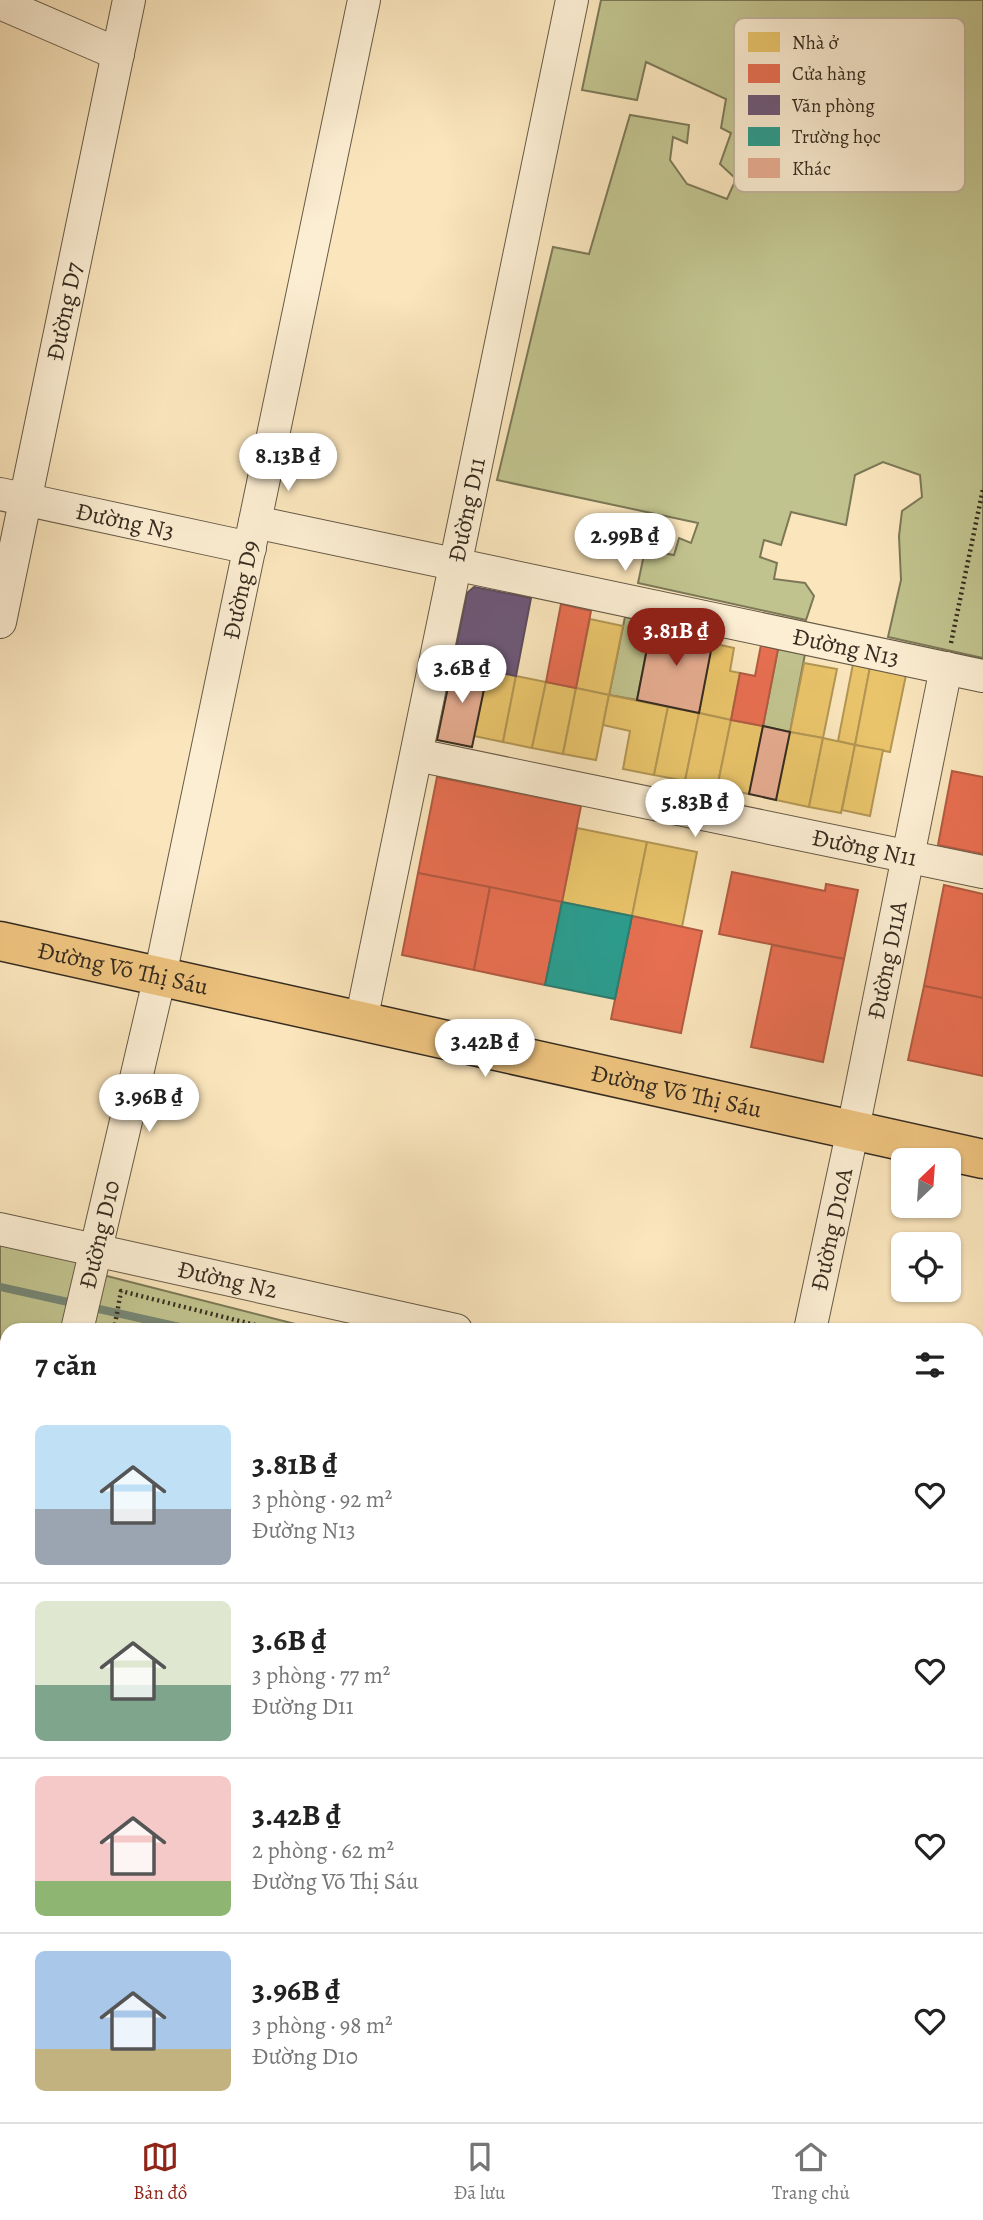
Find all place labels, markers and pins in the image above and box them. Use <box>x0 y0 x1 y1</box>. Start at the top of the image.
pin: 8.13B ₫ <box>223 434 353 493</box>
pin: 2.99B ₫ <box>560 514 690 573</box>
pin: 3.81B ₫ <box>611 608 741 668</box>
pin: 3.6B ₫ <box>405 646 519 705</box>
pin: 5.83B ₫ <box>630 780 760 839</box>
pin: 3.42B ₫ <box>420 1020 550 1079</box>
pin: 3.96B ₫ <box>84 1074 214 1134</box>

